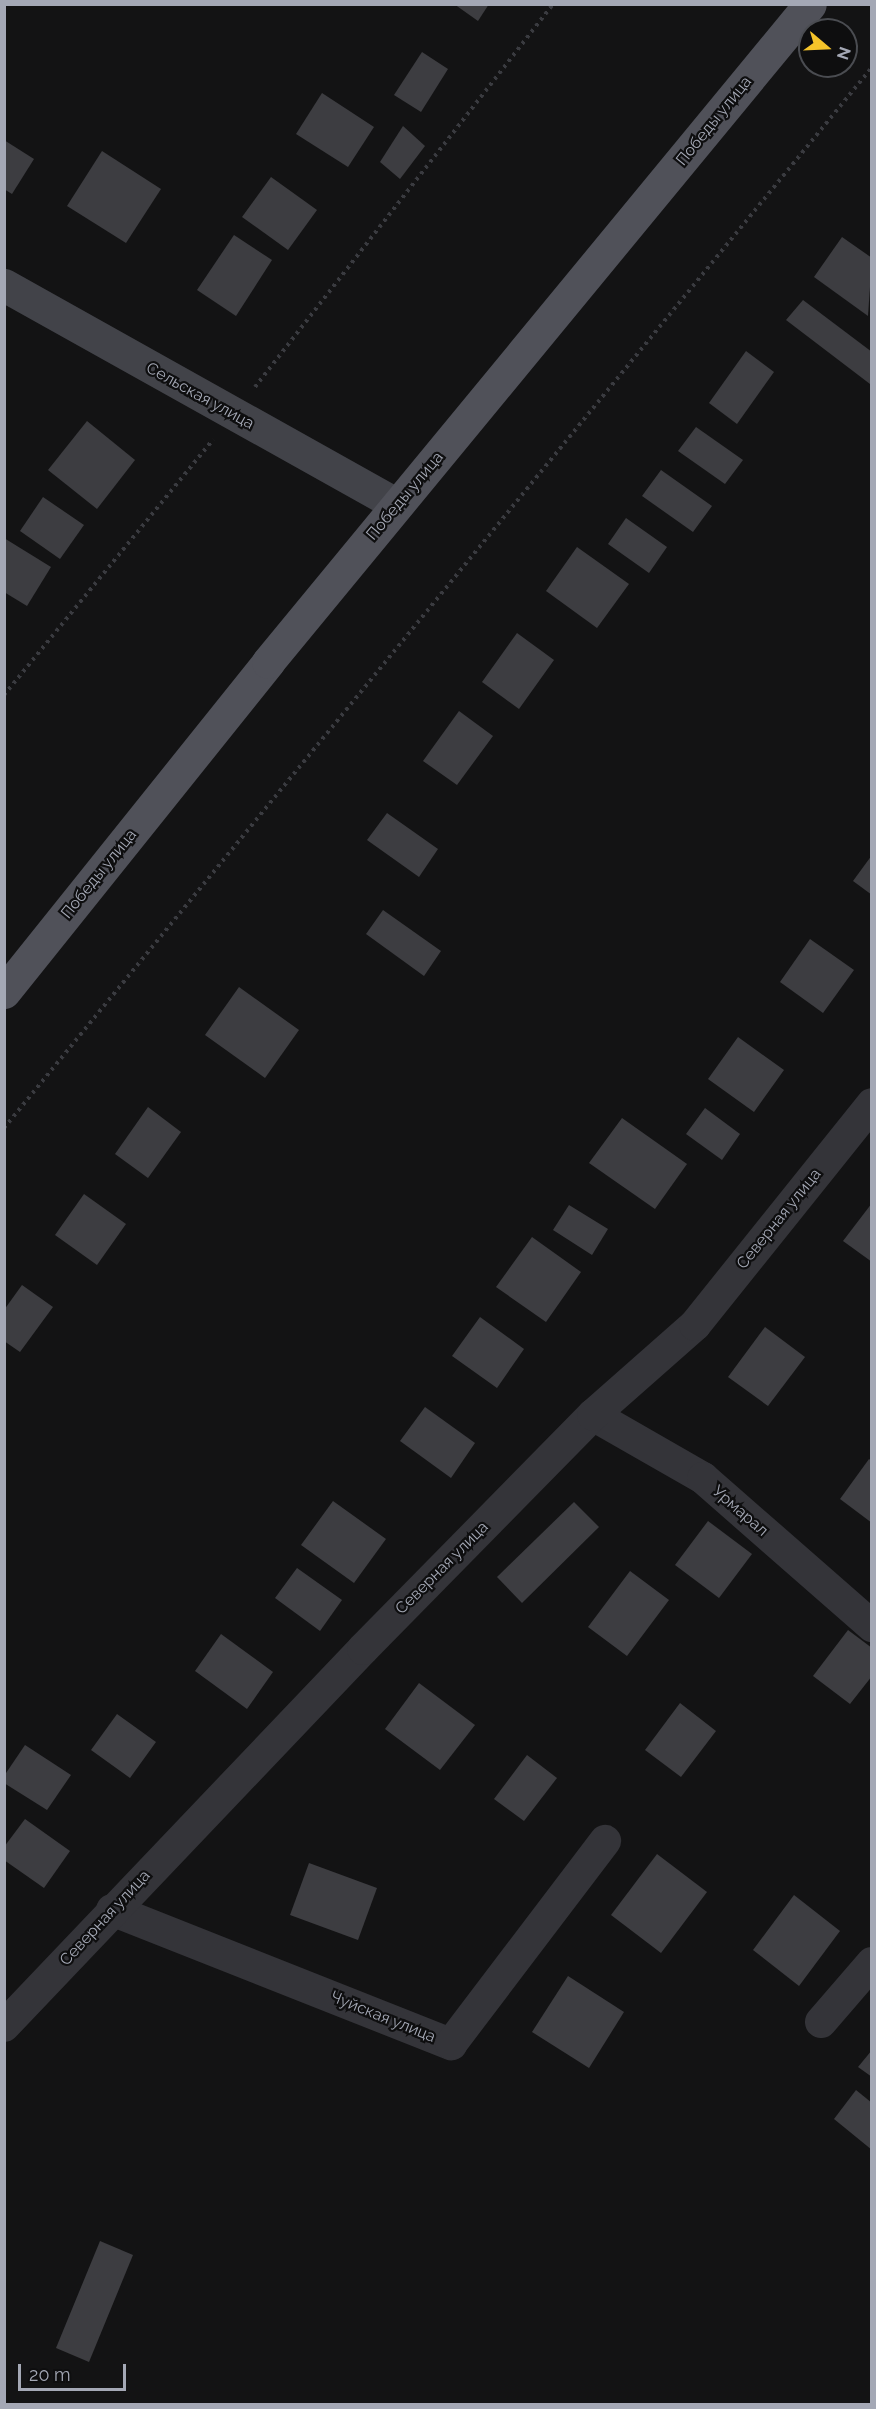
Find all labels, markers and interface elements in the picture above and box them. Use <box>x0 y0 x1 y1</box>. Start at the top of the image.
north arrow <box>798 18 858 78</box>
text: N <box>833 45 855 62</box>
street label: Победы улица <box>672 72 756 170</box>
street label: Сельская улица <box>143 358 257 434</box>
street label: Победы улица <box>362 448 448 544</box>
street label: Победы улица <box>57 825 141 923</box>
street label: Северная улица <box>733 1165 825 1273</box>
street label: Урмарал <box>708 1482 772 1540</box>
street label: Северная улица <box>391 1517 493 1619</box>
street label: Северная улица <box>56 1866 154 1970</box>
street label: Чуйская улица <box>328 1987 438 2047</box>
scale bar <box>21 2352 129 2390</box>
text: 20 m <box>29 2364 71 2385</box>

